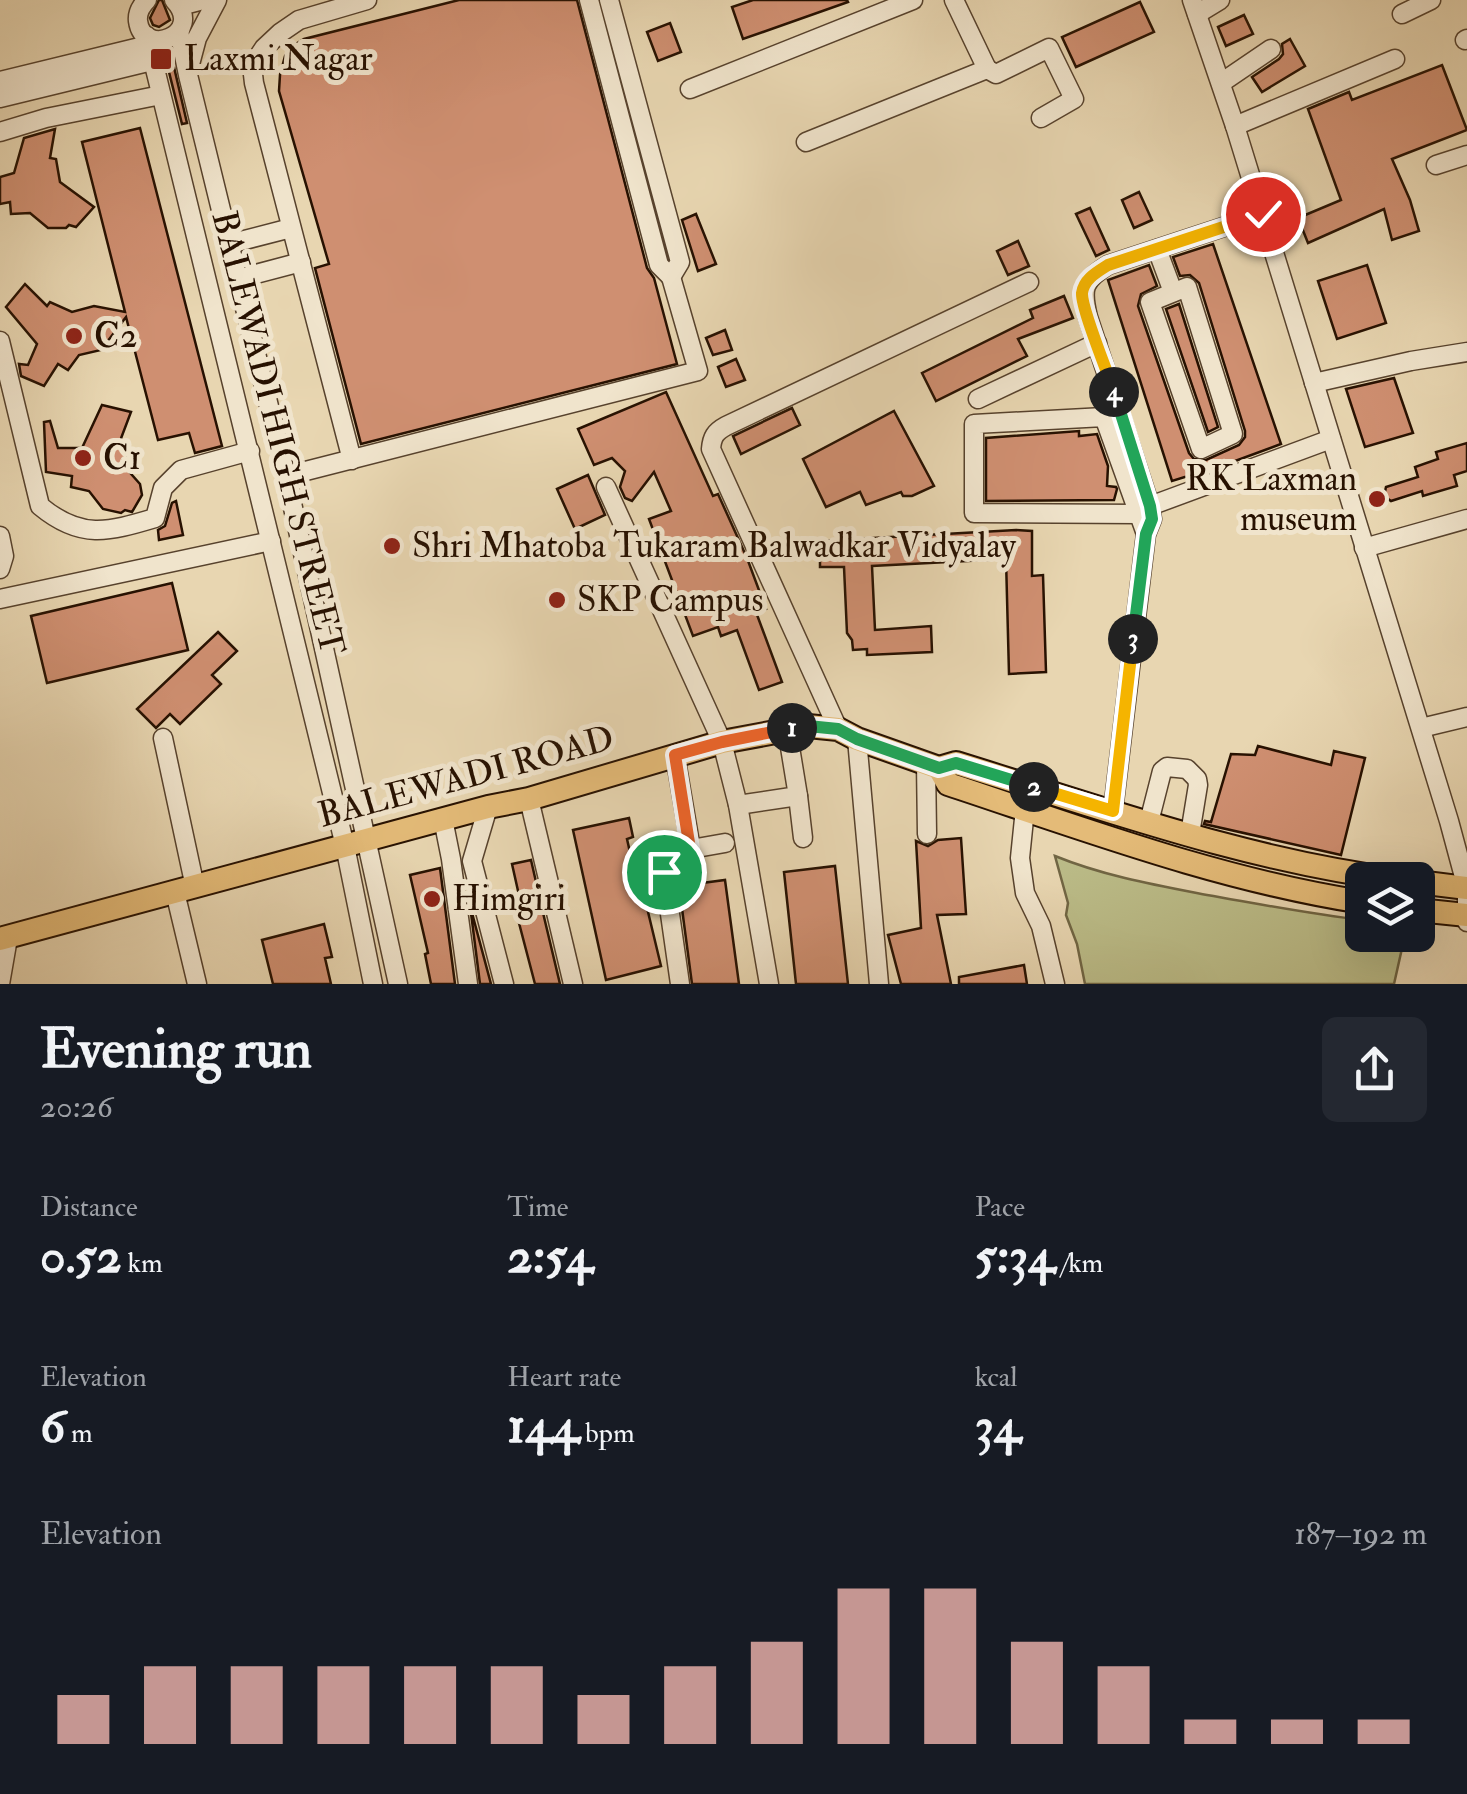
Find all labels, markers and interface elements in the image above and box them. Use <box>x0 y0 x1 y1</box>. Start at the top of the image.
place label: Laxmi Nagar <box>184 37 373 81</box>
marker: Laxmi Nagar <box>148 46 174 72</box>
pin <box>1221 172 1306 257</box>
icon: check <box>1236 187 1291 242</box>
street label: BALEWADI HIGH STREET <box>201 206 355 660</box>
place label: C2 <box>94 314 137 358</box>
marker: C2 <box>63 325 85 347</box>
pin: 4 <box>1089 367 1139 417</box>
text: 4 <box>1106 374 1122 409</box>
place label: C1 <box>103 436 141 480</box>
marker: C1 <box>72 447 94 469</box>
place label: RK Laxman museum <box>1185 457 1357 541</box>
marker: RK Laxman museum <box>1366 488 1388 510</box>
place label: Shri Mhatoba Tukaram Balwadkar Vidyalay <box>412 524 1016 568</box>
marker: Shri Mhatoba Tukaram Balwadkar Vidyalay <box>381 535 403 557</box>
place label: SKP Campus <box>577 578 763 622</box>
marker: SKP Campus <box>546 589 568 611</box>
pin: 3 <box>1108 614 1158 664</box>
text: 3 <box>1128 621 1138 656</box>
pin: 1 <box>767 703 817 753</box>
text: 1 <box>787 710 797 745</box>
street label: BALEWADI ROAD <box>313 716 619 838</box>
pin: 2 <box>1009 762 1059 812</box>
text: 2 <box>1027 769 1041 804</box>
pin <box>622 830 707 915</box>
icon: arrive <box>637 845 692 900</box>
map controls <box>1345 862 1435 952</box>
button: layers <box>1345 862 1435 952</box>
place label: Himgiri <box>452 877 566 921</box>
marker: Himgiri <box>421 888 443 910</box>
text: Evening run <box>40 1015 312 1084</box>
button: share <box>1322 1017 1427 1122</box>
text: 20:26 <box>40 1087 113 1127</box>
text: Distance <box>40 1190 138 1225</box>
text: Time <box>507 1190 569 1225</box>
text: Pace <box>975 1190 1025 1225</box>
text: 0.52 <box>40 1225 122 1288</box>
text: 2:54 <box>507 1225 593 1288</box>
text: 5:34 <box>975 1225 1055 1288</box>
text: km <box>122 1246 163 1281</box>
text: /km <box>1055 1246 1103 1281</box>
text: Elevation <box>40 1360 147 1395</box>
text: Heart rate <box>507 1360 621 1395</box>
text: kcal <box>975 1360 1018 1395</box>
text: 6 <box>40 1395 65 1458</box>
text: 144 <box>507 1395 579 1458</box>
text: 34 <box>975 1395 1021 1458</box>
text: m <box>65 1416 93 1451</box>
text: bpm <box>579 1416 635 1451</box>
text: Elevation <box>40 1514 162 1554</box>
text: 187–192 m <box>1294 1514 1427 1554</box>

